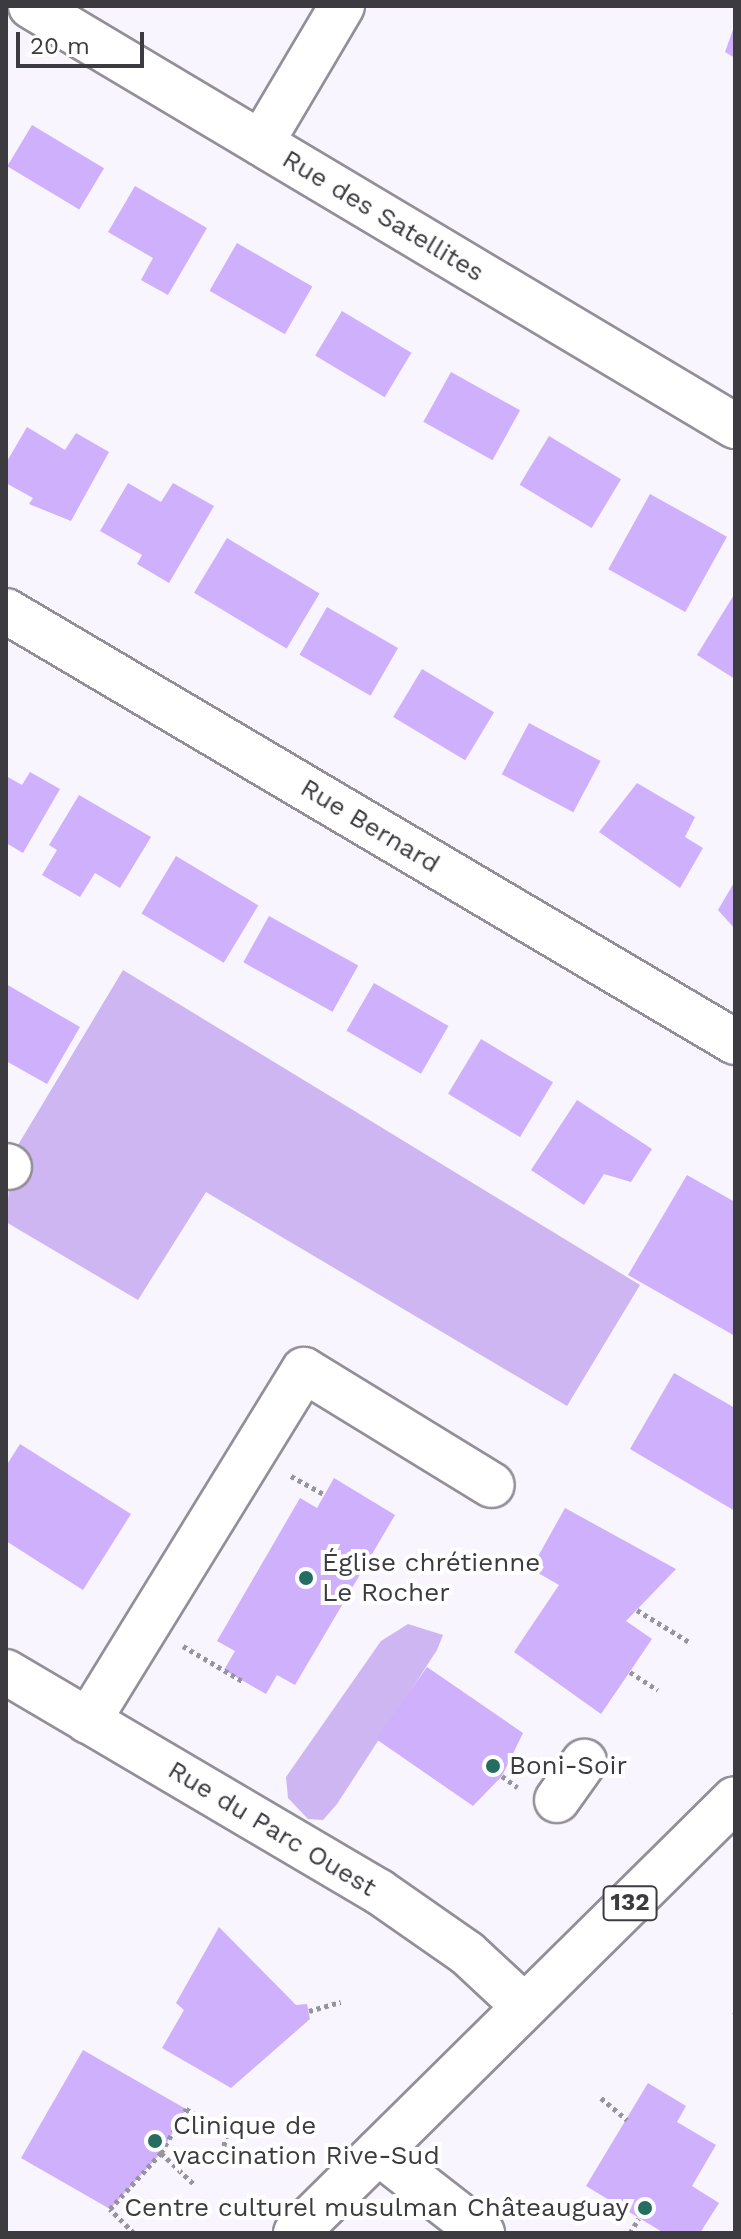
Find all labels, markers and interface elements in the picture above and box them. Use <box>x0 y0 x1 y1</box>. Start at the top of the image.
scale bar <box>20 16 148 66</box>
text: 20 m <box>30 32 90 60</box>
street label: Rue des Satellites <box>277 143 489 289</box>
street label: Rue Bernard <box>295 772 445 880</box>
place label: Église chrétienne Le Rocher <box>322 1547 540 1608</box>
marker: Église chrétienne Le Rocher <box>297 1569 315 1587</box>
place label: Boni-Soir <box>509 1750 627 1782</box>
street label: Rue du Parc Ouest <box>162 1754 382 1904</box>
marker: Boni-Soir <box>484 1757 502 1775</box>
road number: 132 <box>602 1883 658 1923</box>
place label: Clinique de vaccination Rive-Sud <box>173 2110 440 2172</box>
marker: Clinique de vaccination Rive-Sud <box>144 2130 166 2152</box>
place label: Centre culturel musulman Châteauguay <box>123 2192 629 2224</box>
marker: Centre culturel musulman Châteauguay <box>636 2199 654 2217</box>

